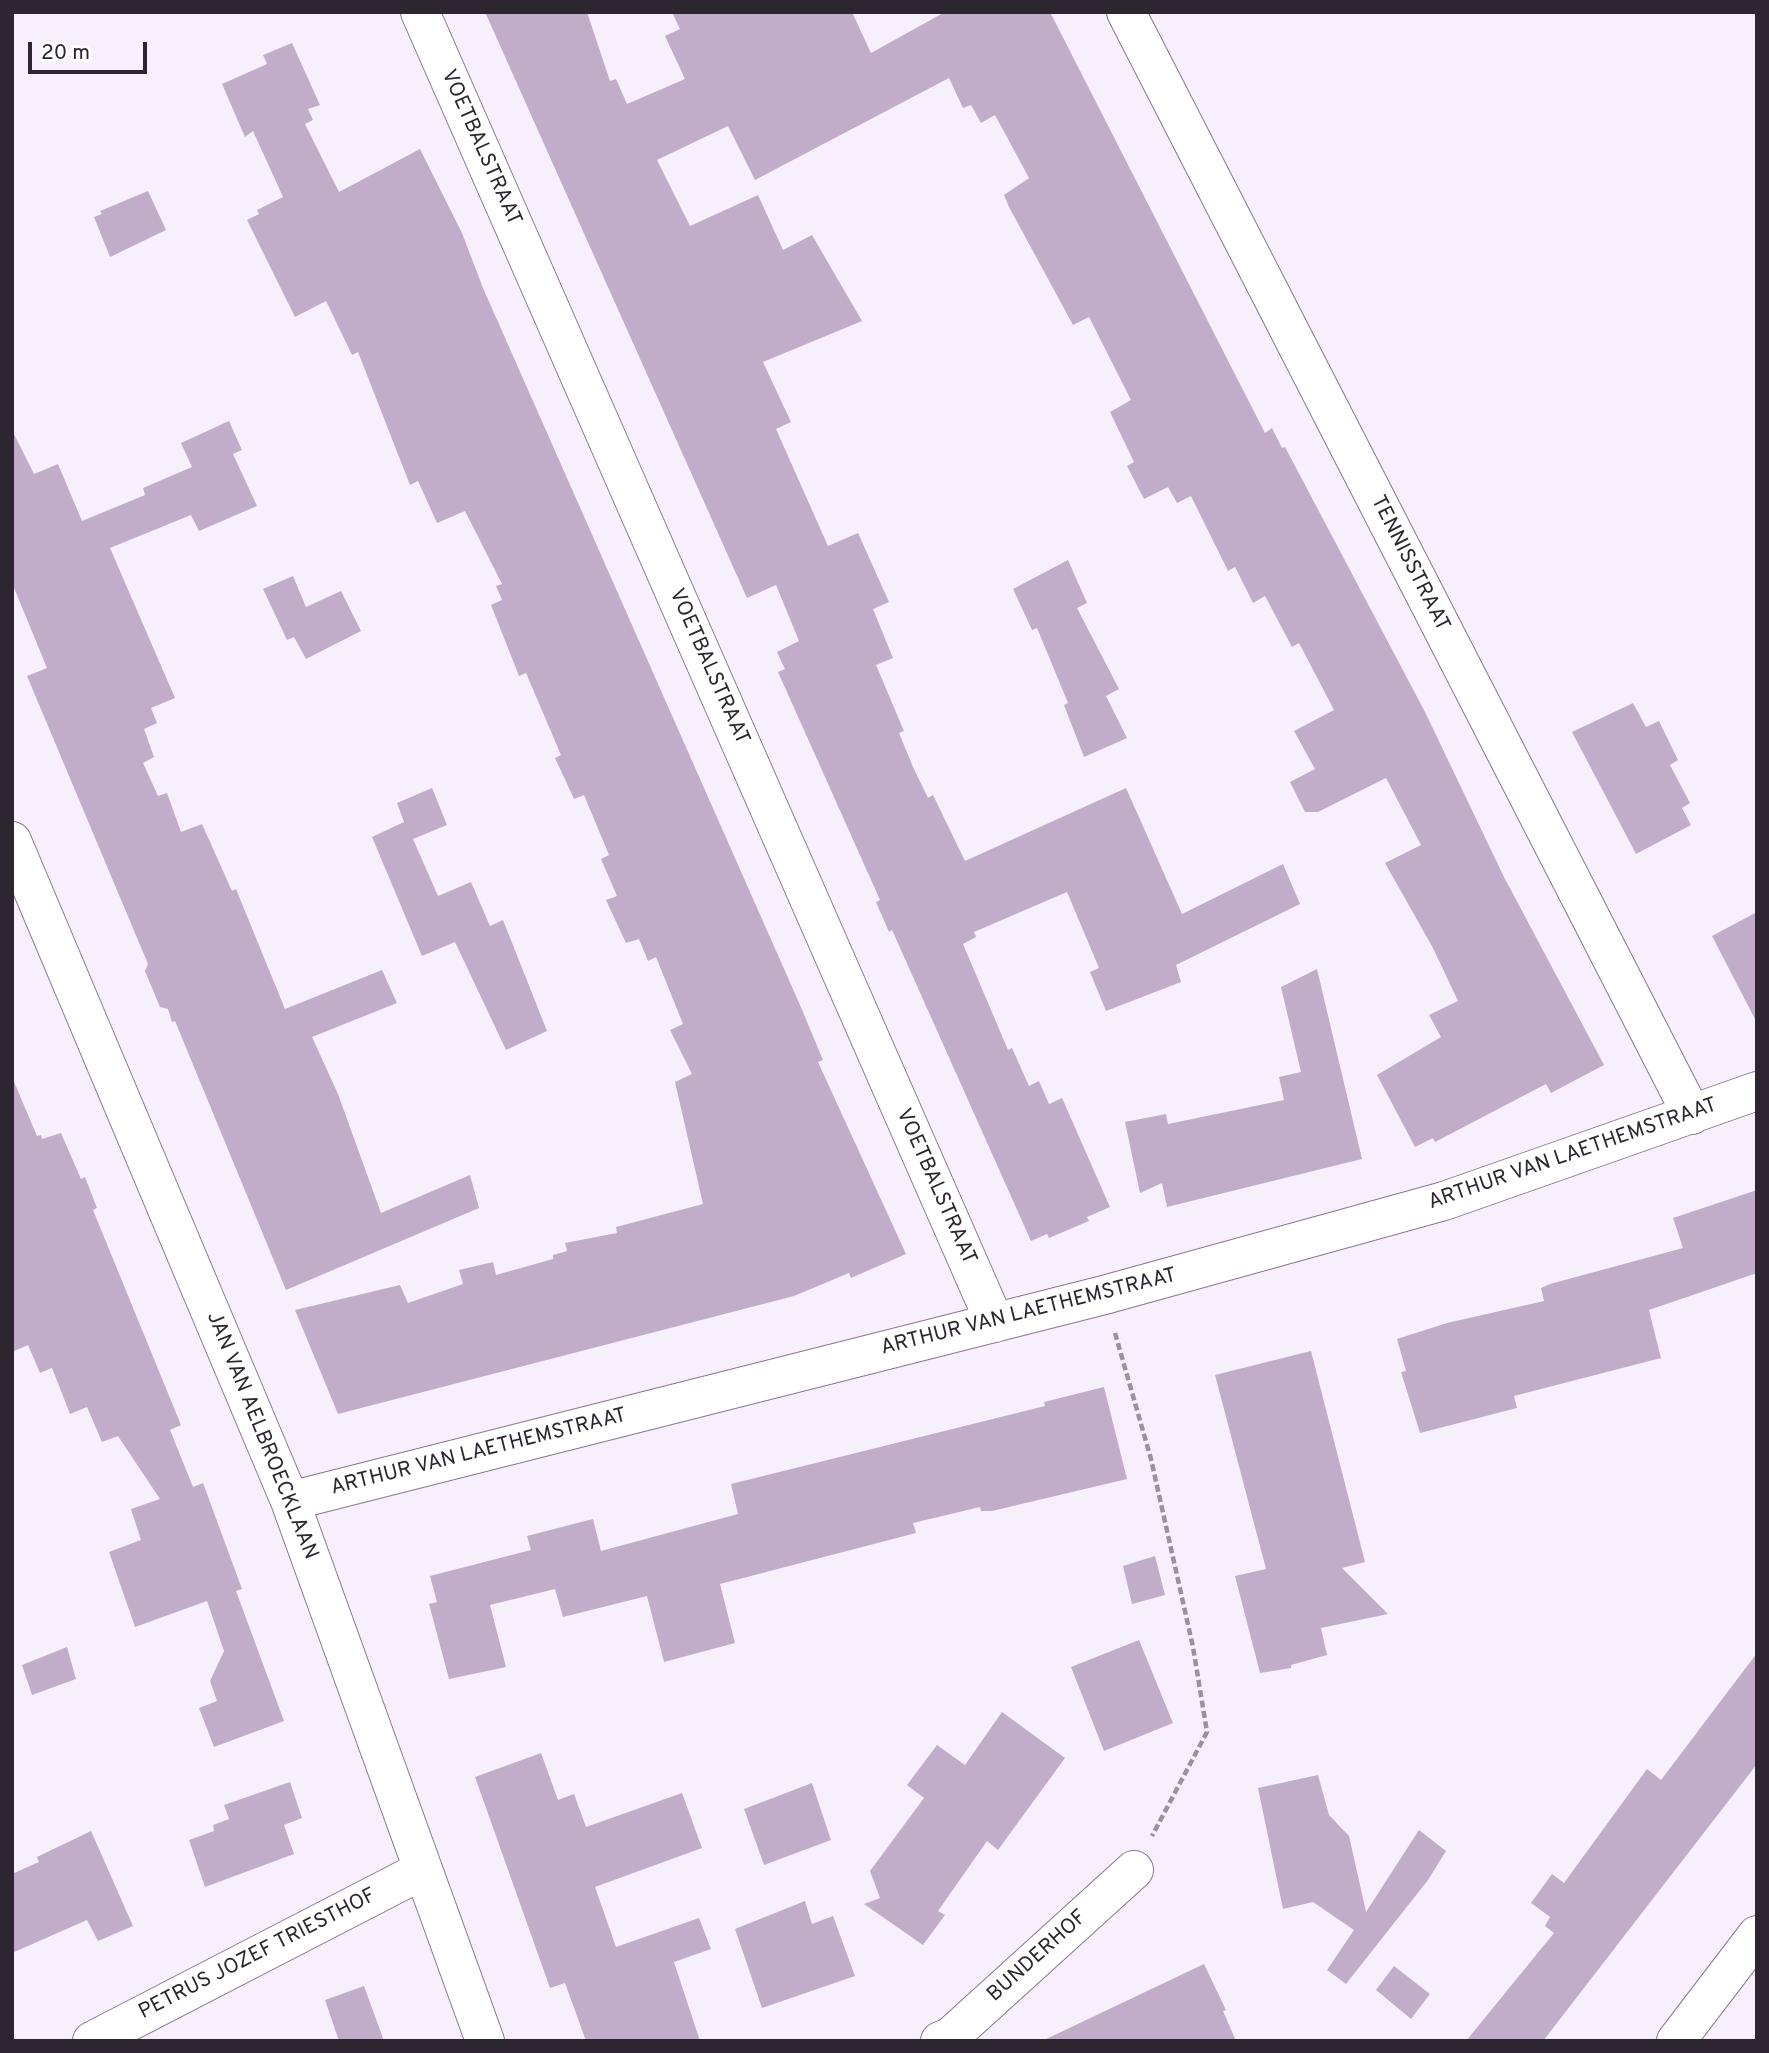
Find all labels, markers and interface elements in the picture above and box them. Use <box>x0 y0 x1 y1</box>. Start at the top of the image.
scale bar <box>32 28 150 72</box>
text: 20 m <box>41 40 90 67</box>
street label: VOETBALSTRAAT <box>434 66 526 230</box>
street label: TENNISSTRAAT <box>1364 492 1454 636</box>
street label: VOETBALSTRAAT <box>662 585 754 749</box>
street label: ARTHUR VAN LAETHEMSTRAAT <box>1425 1094 1721 1216</box>
street label: VOETBALSTRAAT <box>889 1105 981 1269</box>
street label: ARTHUR VAN LAETHEMSTRAAT <box>878 1264 1180 1362</box>
street label: JAN VAN AELBROECKLAAN <box>200 1308 322 1564</box>
street label: ARTHUR VAN LAETHEMSTRAAT <box>328 1404 630 1502</box>
street label: PETRUS JOZEF TRIESTHOF <box>135 1884 381 2026</box>
street label: BUNDERHOF <box>983 1906 1093 2008</box>

